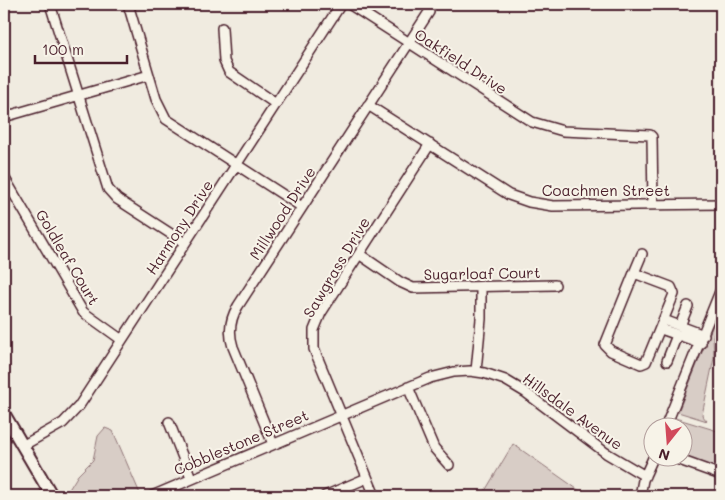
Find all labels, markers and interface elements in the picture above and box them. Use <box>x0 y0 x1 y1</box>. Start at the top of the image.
street label: Oakfield Drive <box>411 24 511 98</box>
scale bar <box>35 32 128 64</box>
text: 100 m <box>42 39 84 59</box>
street label: Millwood Drive <box>244 162 320 264</box>
street label: Harmony Drive <box>141 176 217 278</box>
street label: Coachmen Street <box>542 180 670 200</box>
street label: Goldleaf Court <box>32 205 104 309</box>
street label: Sawgrass Drive <box>298 213 374 321</box>
street label: Sugarloaf Court <box>423 262 541 284</box>
street label: Hillsdale Avenue <box>519 368 627 454</box>
street label: Cobblestone Street <box>170 405 312 479</box>
north arrow <box>642 418 692 468</box>
text: N <box>656 444 672 466</box>

